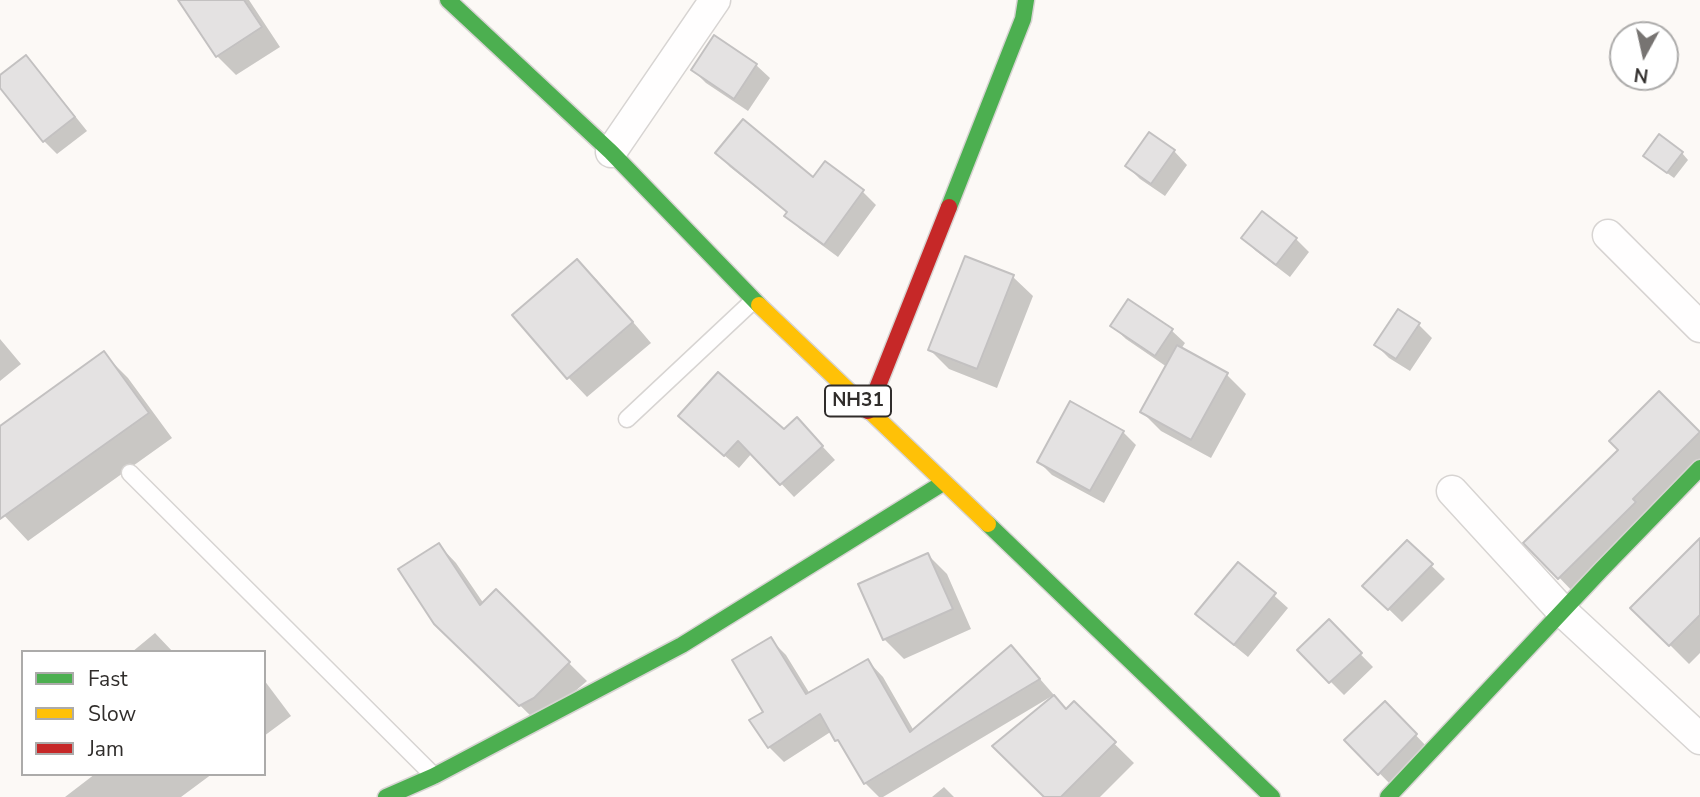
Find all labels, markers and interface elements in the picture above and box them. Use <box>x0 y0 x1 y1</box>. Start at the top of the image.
north arrow <box>1609 21 1679 91</box>
text: N <box>1633 61 1650 89</box>
road number: NH31 <box>825 386 891 416</box>
legend <box>21 650 266 776</box>
text: Fast <box>88 665 128 693</box>
text: Slow <box>88 700 136 728</box>
text: Jam <box>88 735 124 763</box>

